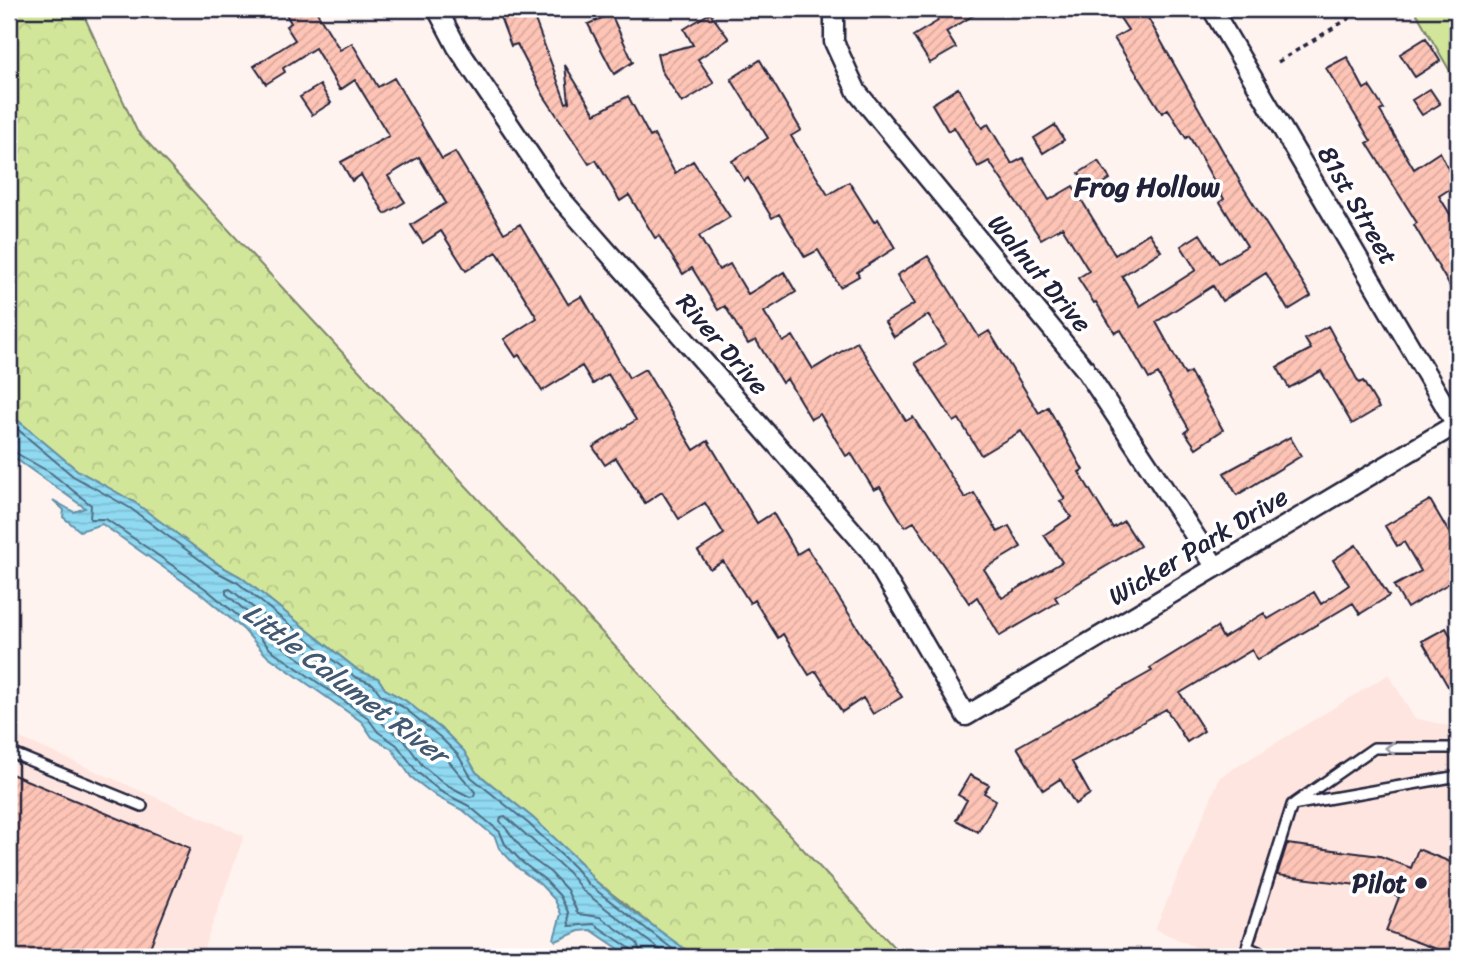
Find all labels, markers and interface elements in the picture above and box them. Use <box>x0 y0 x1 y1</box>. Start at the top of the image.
street label: 81st Street <box>1305 136 1411 274</box>
district label: Frog Hollow <box>1073 162 1220 211</box>
street label: Walnut Drive <box>976 203 1104 343</box>
street label: River Drive <box>665 282 781 406</box>
street label: Wicker Park Drive <box>1099 474 1297 618</box>
water label: Little Calumet River <box>232 590 463 780</box>
one-way arrow <box>1384 740 1395 756</box>
place label: Pilot <box>1352 860 1408 906</box>
marker: Pilot <box>1413 875 1429 891</box>

